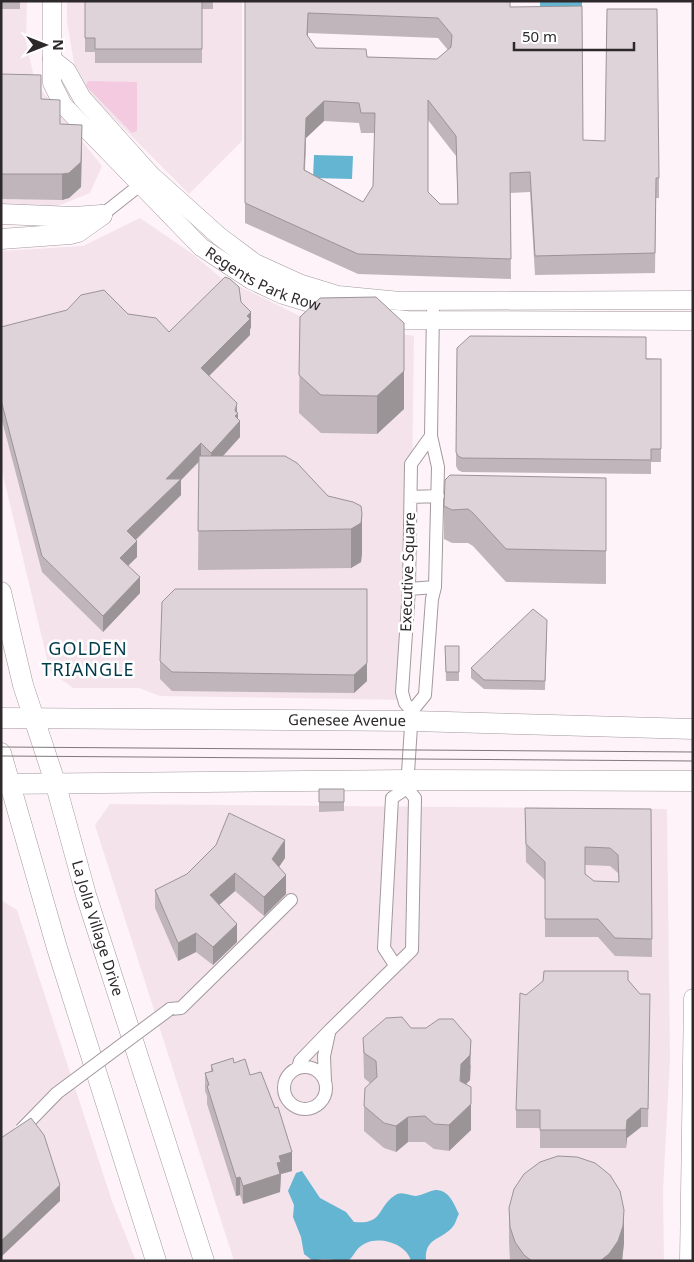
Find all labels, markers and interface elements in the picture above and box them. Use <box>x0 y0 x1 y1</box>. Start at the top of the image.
north arrow <box>20 20 70 70</box>
scale bar <box>514 20 634 52</box>
text: 50 m <box>522 26 557 46</box>
text: N <box>49 39 68 51</box>
street label: Regents Park Row <box>202 242 323 315</box>
street label: Executive Square <box>395 512 419 632</box>
district label: GOLDEN TRIANGLE <box>41 636 135 681</box>
street label: Genesee Avenue <box>288 709 406 730</box>
street label: La Jolla Village Drive <box>68 858 129 998</box>

